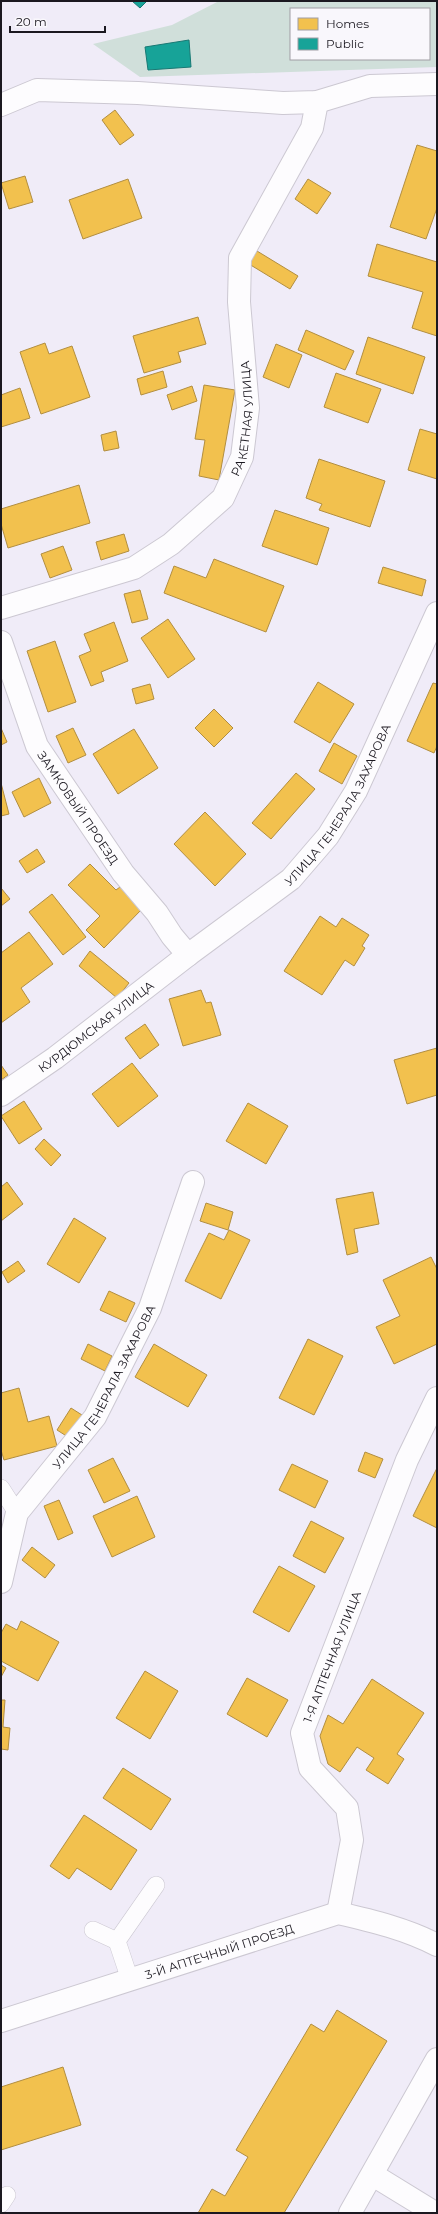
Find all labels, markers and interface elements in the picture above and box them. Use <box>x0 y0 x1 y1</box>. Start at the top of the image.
scale bar <box>10 8 105 34</box>
legend <box>290 8 430 60</box>
text: 20 m <box>16 14 47 29</box>
text: Homes <box>326 16 369 31</box>
text: Public <box>326 36 364 51</box>
street label: РАКЕТНАЯ УЛИЦА <box>227 360 256 478</box>
street label: УЛИЦА ГЕНЕРАЛА ЗАХАРОВА <box>282 721 393 889</box>
street label: ЗАМКОВЫЙ ПРОЕЗД <box>35 748 122 867</box>
street label: КУРДЮМСКАЯ УЛИЦА <box>35 977 156 1075</box>
street label: УЛИЦА ГЕНЕРАЛА ЗАХАРОВА <box>49 1302 158 1471</box>
street label: 1-Я АПТЕЧНАЯ УЛИЦА <box>299 1589 363 1724</box>
street label: 3-Й АПТЕЧНЫЙ ПРОЕЗД <box>143 1920 296 1982</box>

